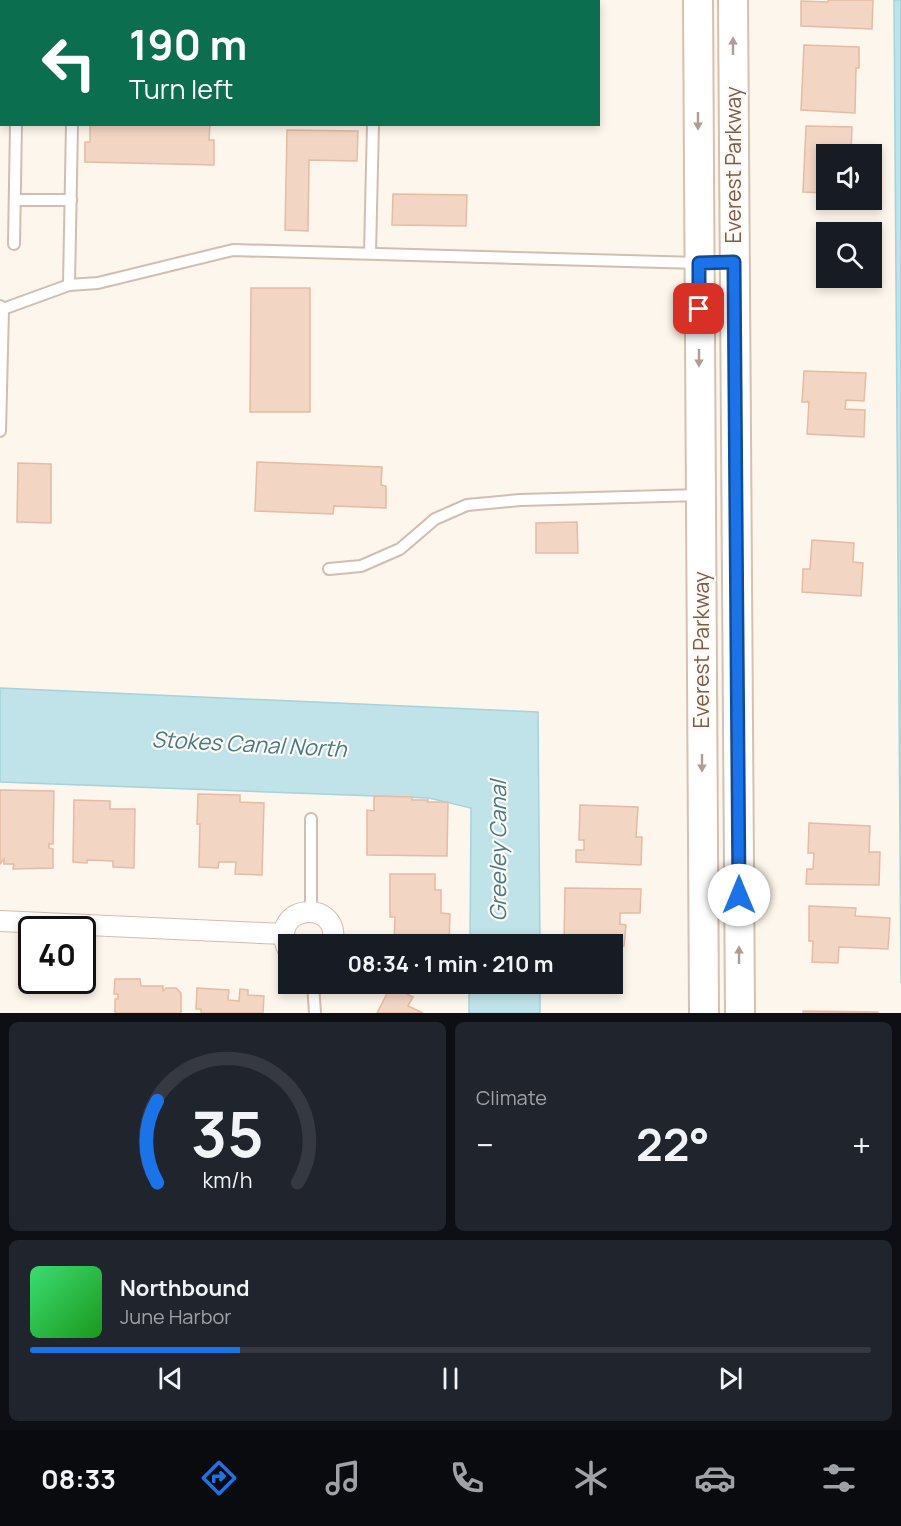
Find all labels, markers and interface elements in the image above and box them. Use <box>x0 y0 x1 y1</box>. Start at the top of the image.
text: 190 m <box>129 15 247 73</box>
icon: left <box>30 24 108 102</box>
one-way arrow <box>728 36 738 55</box>
text: Turn left <box>129 70 233 107</box>
street label: Everest Parkway <box>719 86 747 244</box>
one-way arrow <box>693 112 703 131</box>
map controls <box>816 144 882 288</box>
button: sound <box>816 144 882 210</box>
button: search <box>816 222 882 288</box>
pin <box>673 283 724 334</box>
icon: arrive <box>682 292 715 325</box>
one-way arrow <box>694 349 704 368</box>
street label: Everest Parkway <box>687 571 715 729</box>
water label: Stokes Canal North <box>151 724 348 764</box>
one-way arrow <box>697 754 707 773</box>
water label: Greeley Canal <box>483 778 513 922</box>
position arrow <box>707 863 771 927</box>
speed limit sign: 40 <box>18 916 96 994</box>
one-way arrow <box>734 945 744 964</box>
text: 08:34 · 1 min · 210 m <box>347 949 554 979</box>
text: Climate <box>476 1084 547 1111</box>
text: 35 <box>191 1090 264 1176</box>
text: 22° <box>636 1113 710 1175</box>
text: − <box>476 1122 494 1167</box>
text: + <box>852 1122 871 1167</box>
text: km/h <box>203 1166 252 1195</box>
text: Northbound <box>120 1273 250 1303</box>
text: June Harbor <box>120 1303 232 1330</box>
icon: previous <box>154 1362 187 1395</box>
icon: pause <box>434 1362 467 1395</box>
icon: next <box>714 1362 747 1395</box>
icon: directions <box>198 1457 240 1499</box>
icon: music <box>322 1457 364 1499</box>
icon: phone <box>446 1457 488 1499</box>
icon: climate <box>570 1457 612 1499</box>
icon: car <box>694 1457 736 1499</box>
icon: filters <box>818 1457 860 1499</box>
text: 08:33 <box>41 1460 116 1497</box>

